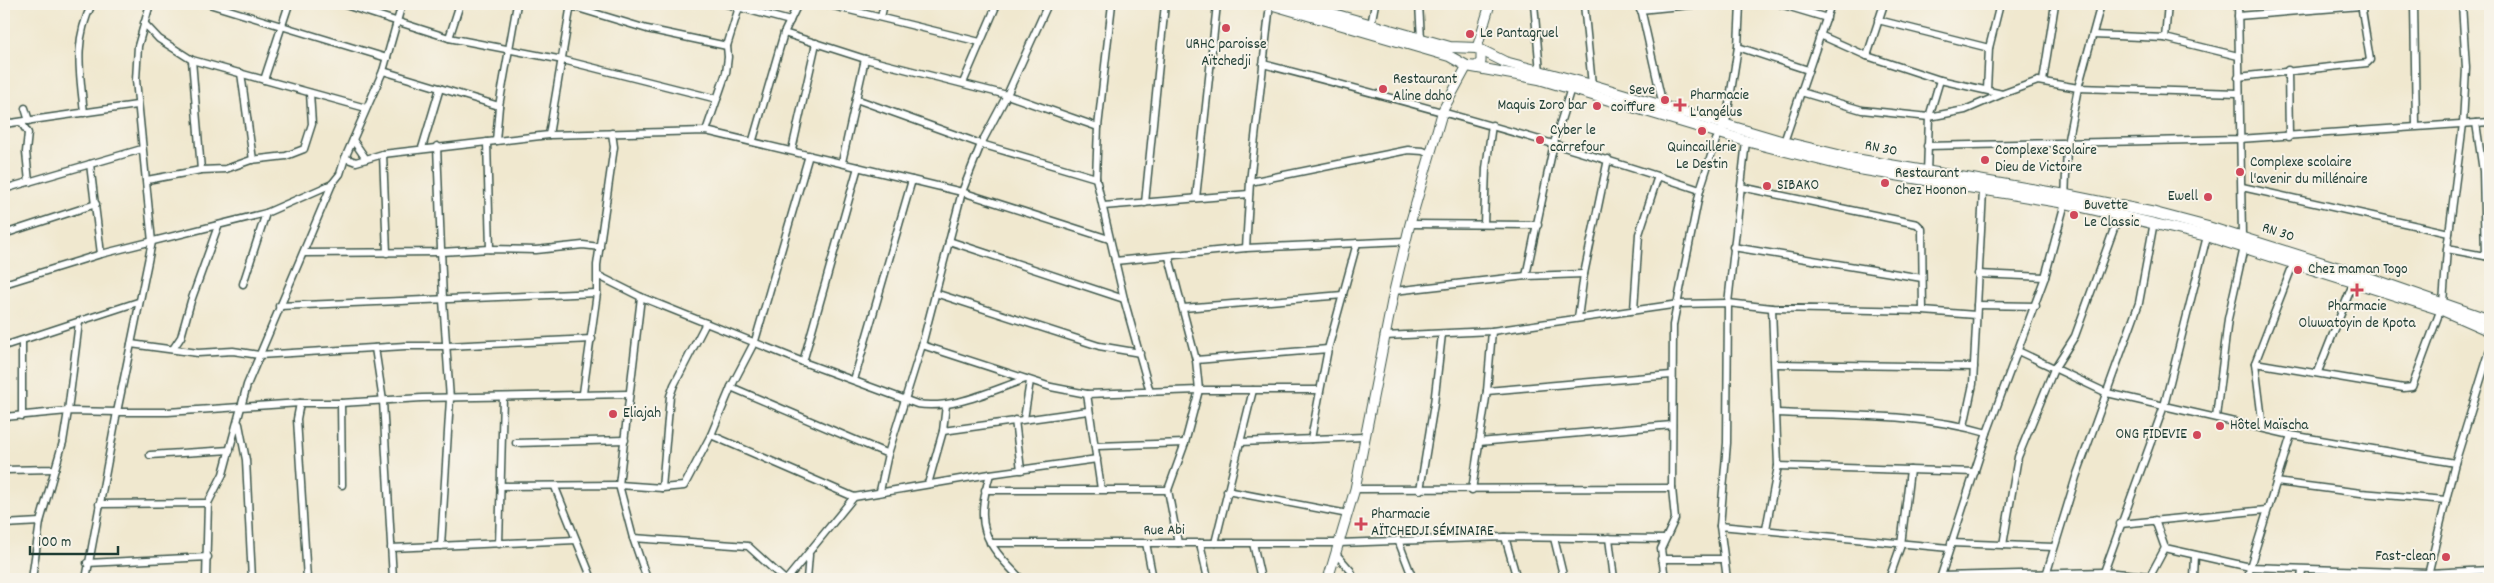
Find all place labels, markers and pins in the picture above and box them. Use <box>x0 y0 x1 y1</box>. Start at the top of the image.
marker: URHC paroisse Aïtchedji <box>1220 22 1232 34</box>
place label: Le Pantagruel <box>1480 23 1559 45</box>
marker: Le Pantagruel <box>1464 28 1476 40</box>
place label: URHC paroisse Aïtchedji <box>1185 34 1267 73</box>
place label: Restaurant Aline daho <box>1393 69 1458 108</box>
place label: Seve coiffure <box>1611 80 1655 119</box>
marker: Restaurant Aline daho <box>1377 83 1389 95</box>
place label: Pharmacie L'angélus <box>1690 85 1749 124</box>
marker: Seve coiffure <box>1659 94 1671 106</box>
place label: Maquis Zoro bar <box>1497 95 1587 117</box>
marker: Pharmacie L'angélus <box>1674 99 1686 111</box>
marker: Maquis Zoro bar <box>1591 100 1603 112</box>
place label: Cyber le carrefour <box>1550 120 1605 159</box>
marker: Quincaillerie Le Destin <box>1696 125 1708 137</box>
marker: Cyber le carrefour <box>1534 134 1546 146</box>
place label: Quincaillerie Le Destin <box>1667 137 1737 176</box>
place label: Complexe Scolaire Dieu de Victoire <box>1995 140 2097 179</box>
place label: Complexe scolaire l'avenir du millénaire <box>2250 152 2368 191</box>
marker: Complexe Scolaire Dieu de Victoire <box>1979 154 1991 166</box>
place label: Restaurant Chez Hoonon <box>1895 163 1967 202</box>
marker: Complexe scolaire l'avenir du millénaire <box>2234 166 2246 178</box>
place label: SIBAKO <box>1777 175 1819 197</box>
marker: Restaurant Chez Hoonon <box>1879 177 1891 189</box>
marker: SIBAKO <box>1761 180 1773 192</box>
place label: Ewell <box>2168 186 2198 208</box>
marker: Ewell <box>2202 191 2214 203</box>
place label: Buvette Le Classic <box>2084 195 2140 234</box>
marker: Buvette Le Classic <box>2068 209 2080 221</box>
place label: Chez maman Togo <box>2308 259 2408 281</box>
marker: Chez maman Togo <box>2292 264 2304 276</box>
marker: Pharmacie Oluwatoyin de Kpota <box>2351 284 2363 296</box>
place label: Pharmacie Oluwatoyin de Kpota <box>2299 296 2416 335</box>
place label: Eliajah <box>623 403 661 425</box>
marker: Eliajah <box>607 408 619 420</box>
place label: Hôtel Maïscha <box>2230 415 2309 437</box>
marker: Hôtel Maïscha <box>2214 420 2226 432</box>
place label: ONG FIDEVIE <box>2115 424 2187 446</box>
marker: ONG FIDEVIE <box>2191 429 2203 441</box>
place label: Pharmacie AÏTCHEDJI SÉMINAIRE <box>1371 504 1494 543</box>
marker: Pharmacie AÏTCHEDJI SÉMINAIRE <box>1355 518 1367 530</box>
place label: Fast-clean <box>2375 546 2436 568</box>
marker: Fast-clean <box>2440 551 2452 563</box>

